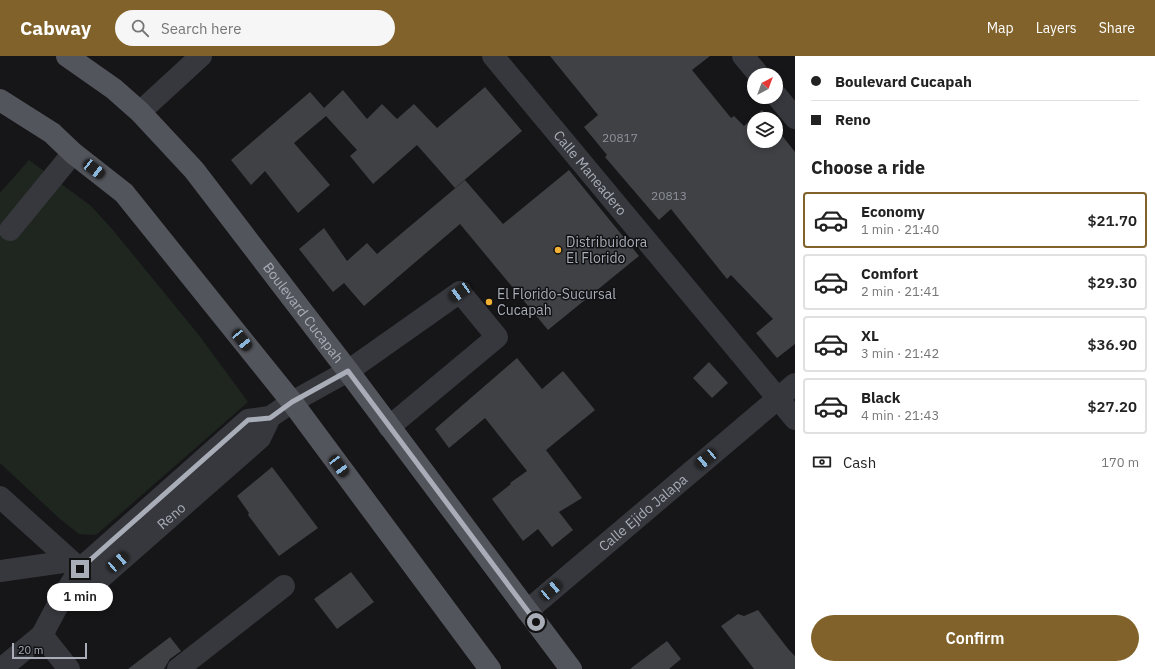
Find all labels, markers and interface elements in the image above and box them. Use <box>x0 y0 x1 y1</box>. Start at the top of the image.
search box <box>115 10 395 46</box>
text: Cabway <box>20 16 91 40</box>
icon: search <box>129 17 151 39</box>
text: Search here <box>161 19 241 38</box>
text: Map <box>987 19 1014 37</box>
text: Layers <box>1036 19 1077 37</box>
text: Share <box>1099 19 1135 37</box>
north arrow <box>747 68 783 104</box>
map controls <box>747 68 783 148</box>
text: Boulevard Cucapah <box>835 72 972 91</box>
text: Reno <box>835 110 871 129</box>
button: layers <box>747 112 783 148</box>
street label: Calle Maneadero <box>550 127 631 219</box>
house number: 20817 <box>602 130 638 145</box>
text: Choose a ride <box>811 156 925 179</box>
car <box>81 157 107 181</box>
house number: 20813 <box>651 188 687 203</box>
icon: car <box>813 202 849 238</box>
text: Economy <box>861 202 925 221</box>
text: $21.70 <box>1088 211 1137 230</box>
text: 1 min · 21:40 <box>861 221 939 238</box>
place label: Distribuidora El Florido <box>566 233 648 267</box>
marker: Distribuidora El Florido <box>553 245 563 255</box>
street label: Boulevard Cucapah <box>259 259 347 366</box>
icon: car <box>813 264 849 300</box>
text: Comfort <box>861 264 918 283</box>
text: $29.30 <box>1088 273 1137 292</box>
car <box>447 280 473 304</box>
text: 2 min · 21:41 <box>861 283 939 300</box>
place label: El Florido-Sucursal Cucapah <box>497 285 616 319</box>
marker: El Florido-Sucursal Cucapah <box>484 297 494 307</box>
icon: car <box>813 326 849 362</box>
text: XL <box>861 326 879 345</box>
car <box>230 327 254 353</box>
text: $36.90 <box>1088 335 1137 354</box>
text: 3 min · 21:42 <box>861 345 939 362</box>
icon: car <box>813 388 849 424</box>
text: Black <box>861 388 901 407</box>
text: $27.20 <box>1088 397 1137 416</box>
text: 4 min · 21:43 <box>861 407 939 424</box>
car <box>693 447 719 471</box>
icon: cash <box>811 451 833 473</box>
car <box>327 453 351 479</box>
text: Cash <box>843 453 876 472</box>
text: 170 m <box>1101 454 1139 471</box>
street label: Calle Ejido Jalapa <box>595 470 691 555</box>
street label: Reno <box>153 498 190 533</box>
car <box>105 550 131 574</box>
route end <box>71 560 89 578</box>
car <box>538 578 564 602</box>
callout: 1 min <box>47 583 113 611</box>
text: 1 min <box>63 588 97 605</box>
route start <box>527 613 545 631</box>
button: Confirm <box>811 615 1139 661</box>
scale bar <box>12 641 87 660</box>
text: 20 m <box>18 643 43 657</box>

